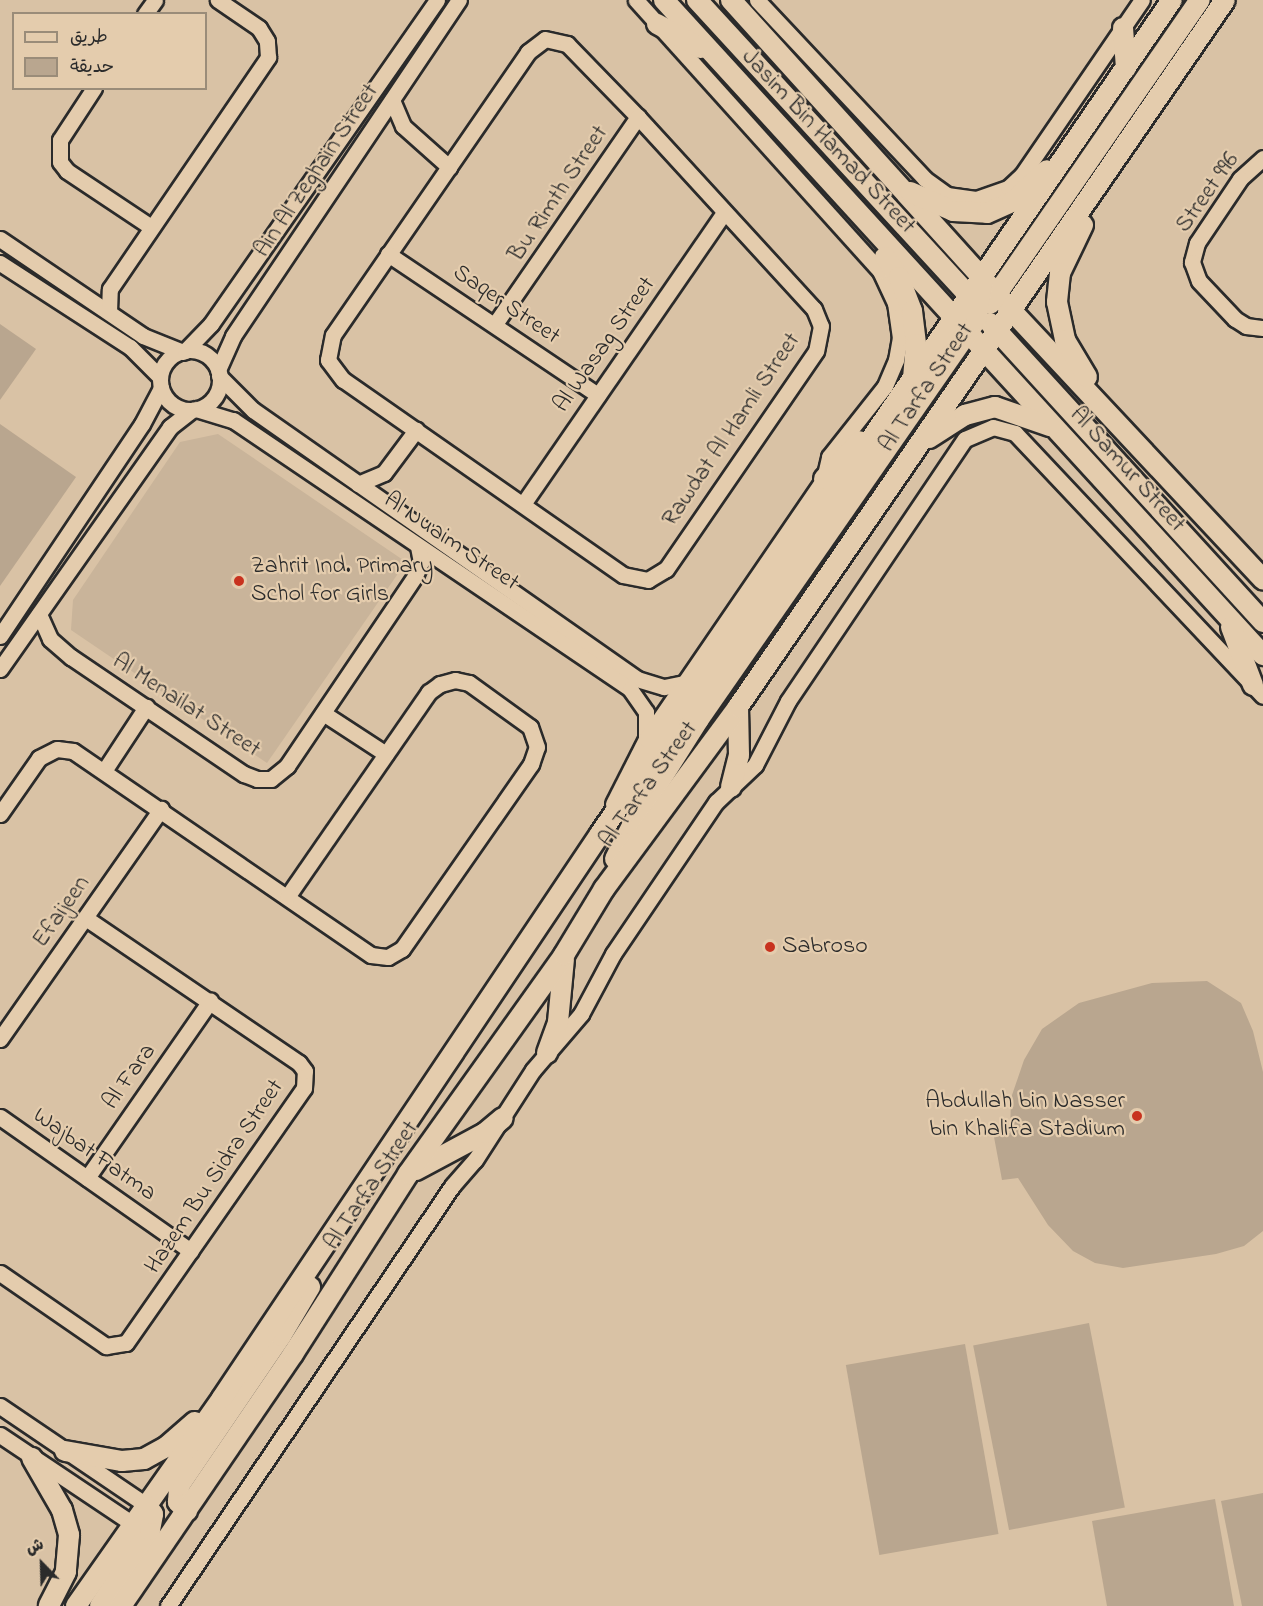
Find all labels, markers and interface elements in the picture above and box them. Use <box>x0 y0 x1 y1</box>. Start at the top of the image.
legend <box>12 12 207 90</box>
text: طريق <box>70 25 108 51</box>
street label: Jasim Bin Hamad Street <box>735 43 921 241</box>
text: حديقة <box>70 55 114 81</box>
street label: Ain Al Zeghain Street <box>248 79 386 263</box>
street label: Bu Rimth Street <box>503 120 615 268</box>
street label: Street 996 <box>1170 147 1246 239</box>
street label: Saqer Street <box>447 259 565 351</box>
street label: Al Wasag Street <box>548 272 662 418</box>
street label: Al Tarfa Street <box>873 318 981 458</box>
street label: Rawdat Al Hamli Street <box>656 328 808 532</box>
street label: Al Samur Street <box>1063 401 1191 539</box>
street label: Al Nuaim Street <box>378 486 524 598</box>
place label: Zahrit Ind. Primary Schol for Girls <box>251 553 433 609</box>
marker: Zahrit Ind. Primary Schol for Girls <box>232 574 246 588</box>
street label: Al Menailat Street <box>107 647 265 765</box>
street label: Al Tarfa Street <box>593 716 705 854</box>
street label: Efaijeen <box>27 871 97 953</box>
place label: Sabroso <box>782 933 868 961</box>
marker: Sabroso <box>763 940 777 954</box>
street label: Al Fara <box>97 1039 163 1115</box>
street label: Hazem Bu Sidra Street <box>139 1074 291 1280</box>
place label: Abdullah bin Nasser bin Khalifa Stadium <box>925 1088 1125 1144</box>
street label: Wajbat Fatma <box>27 1102 161 1208</box>
marker: Abdullah bin Nasser bin Khalifa Stadium <box>1130 1109 1144 1123</box>
street label: Al Tarfa Street <box>318 1116 426 1256</box>
text: ش <box>22 1533 48 1562</box>
north arrow <box>12 1534 72 1594</box>

